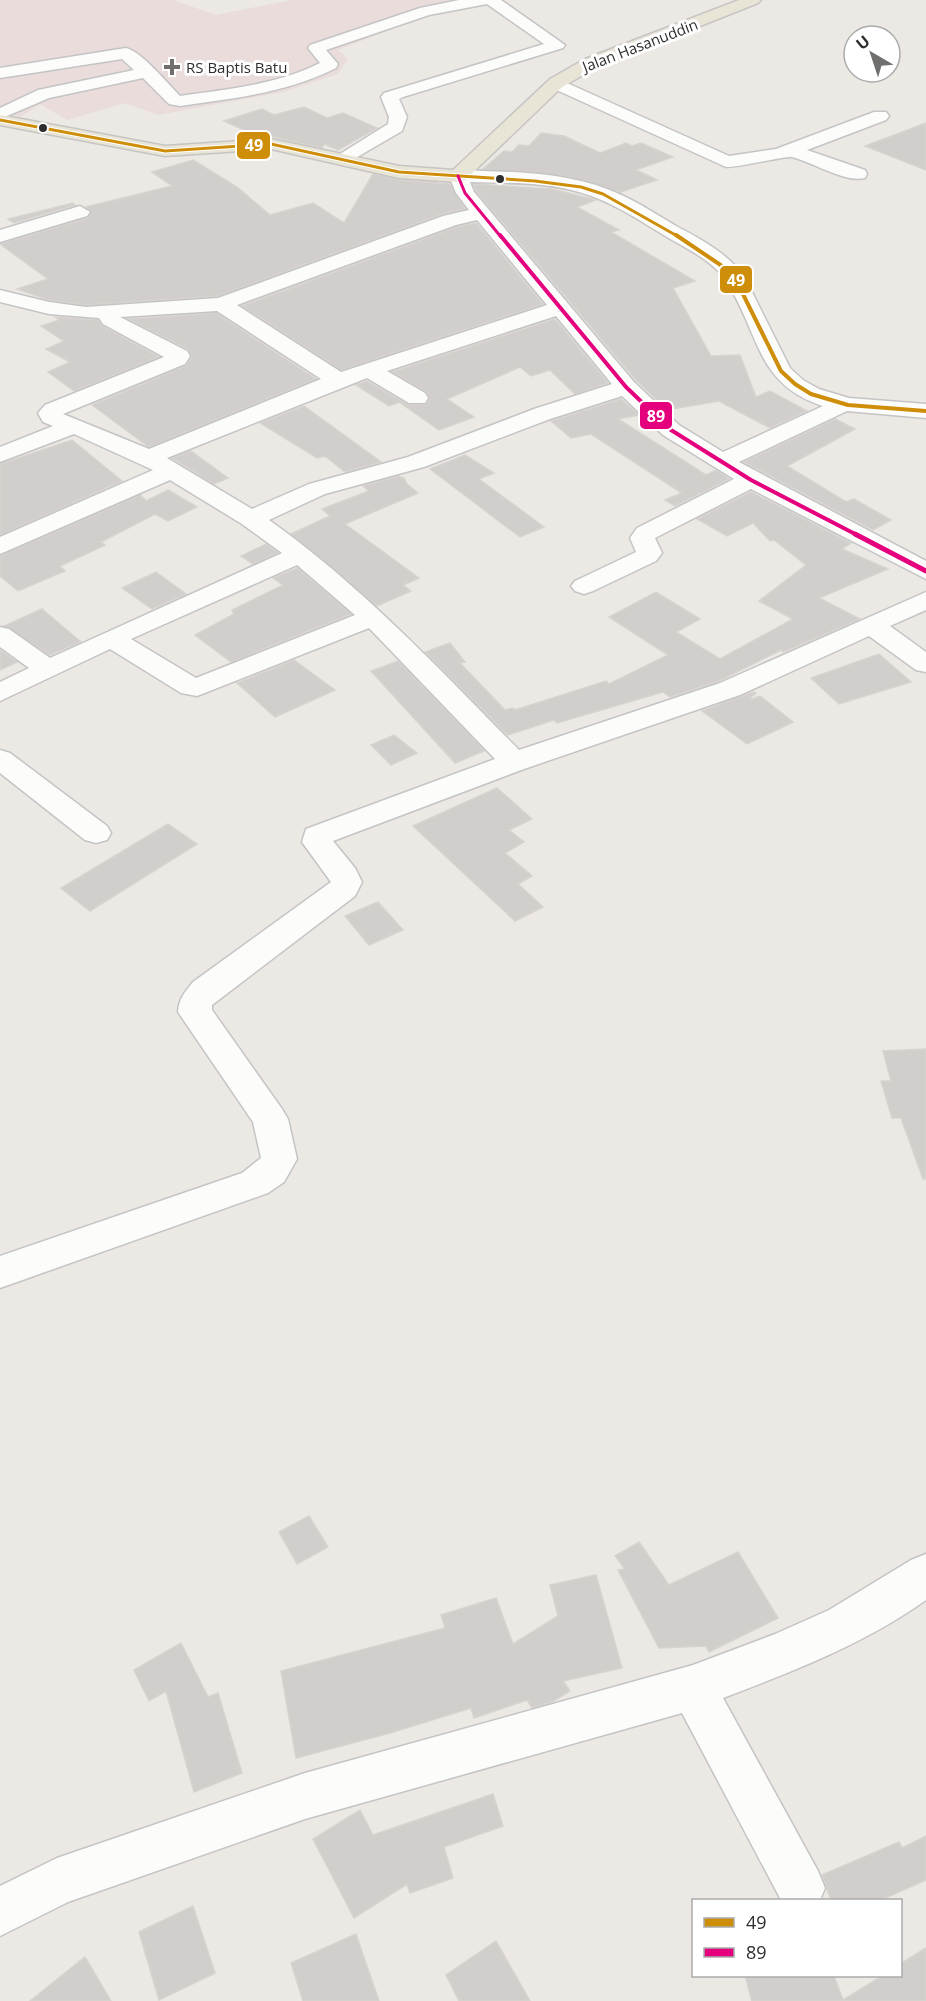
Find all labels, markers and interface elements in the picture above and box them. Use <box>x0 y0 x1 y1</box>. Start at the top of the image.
street label: Jalan Hasanuddin <box>578 14 701 77</box>
north arrow <box>842 24 902 84</box>
text: U <box>851 30 874 55</box>
place label: RS Baptis Batu <box>186 57 287 77</box>
marker: RS Baptis Batu <box>163 58 181 76</box>
unlabelled marker <box>37 122 49 134</box>
line badge: 49 <box>236 131 271 160</box>
text: 49 <box>245 134 263 156</box>
unlabelled marker <box>494 173 506 185</box>
line badge: 49 <box>719 265 753 294</box>
text: 49 <box>727 269 745 291</box>
line badge: 89 <box>639 401 673 430</box>
text: 89 <box>647 405 665 427</box>
legend <box>692 1899 902 1977</box>
text: 49 <box>746 1910 767 1934</box>
text: 89 <box>746 1940 767 1964</box>

